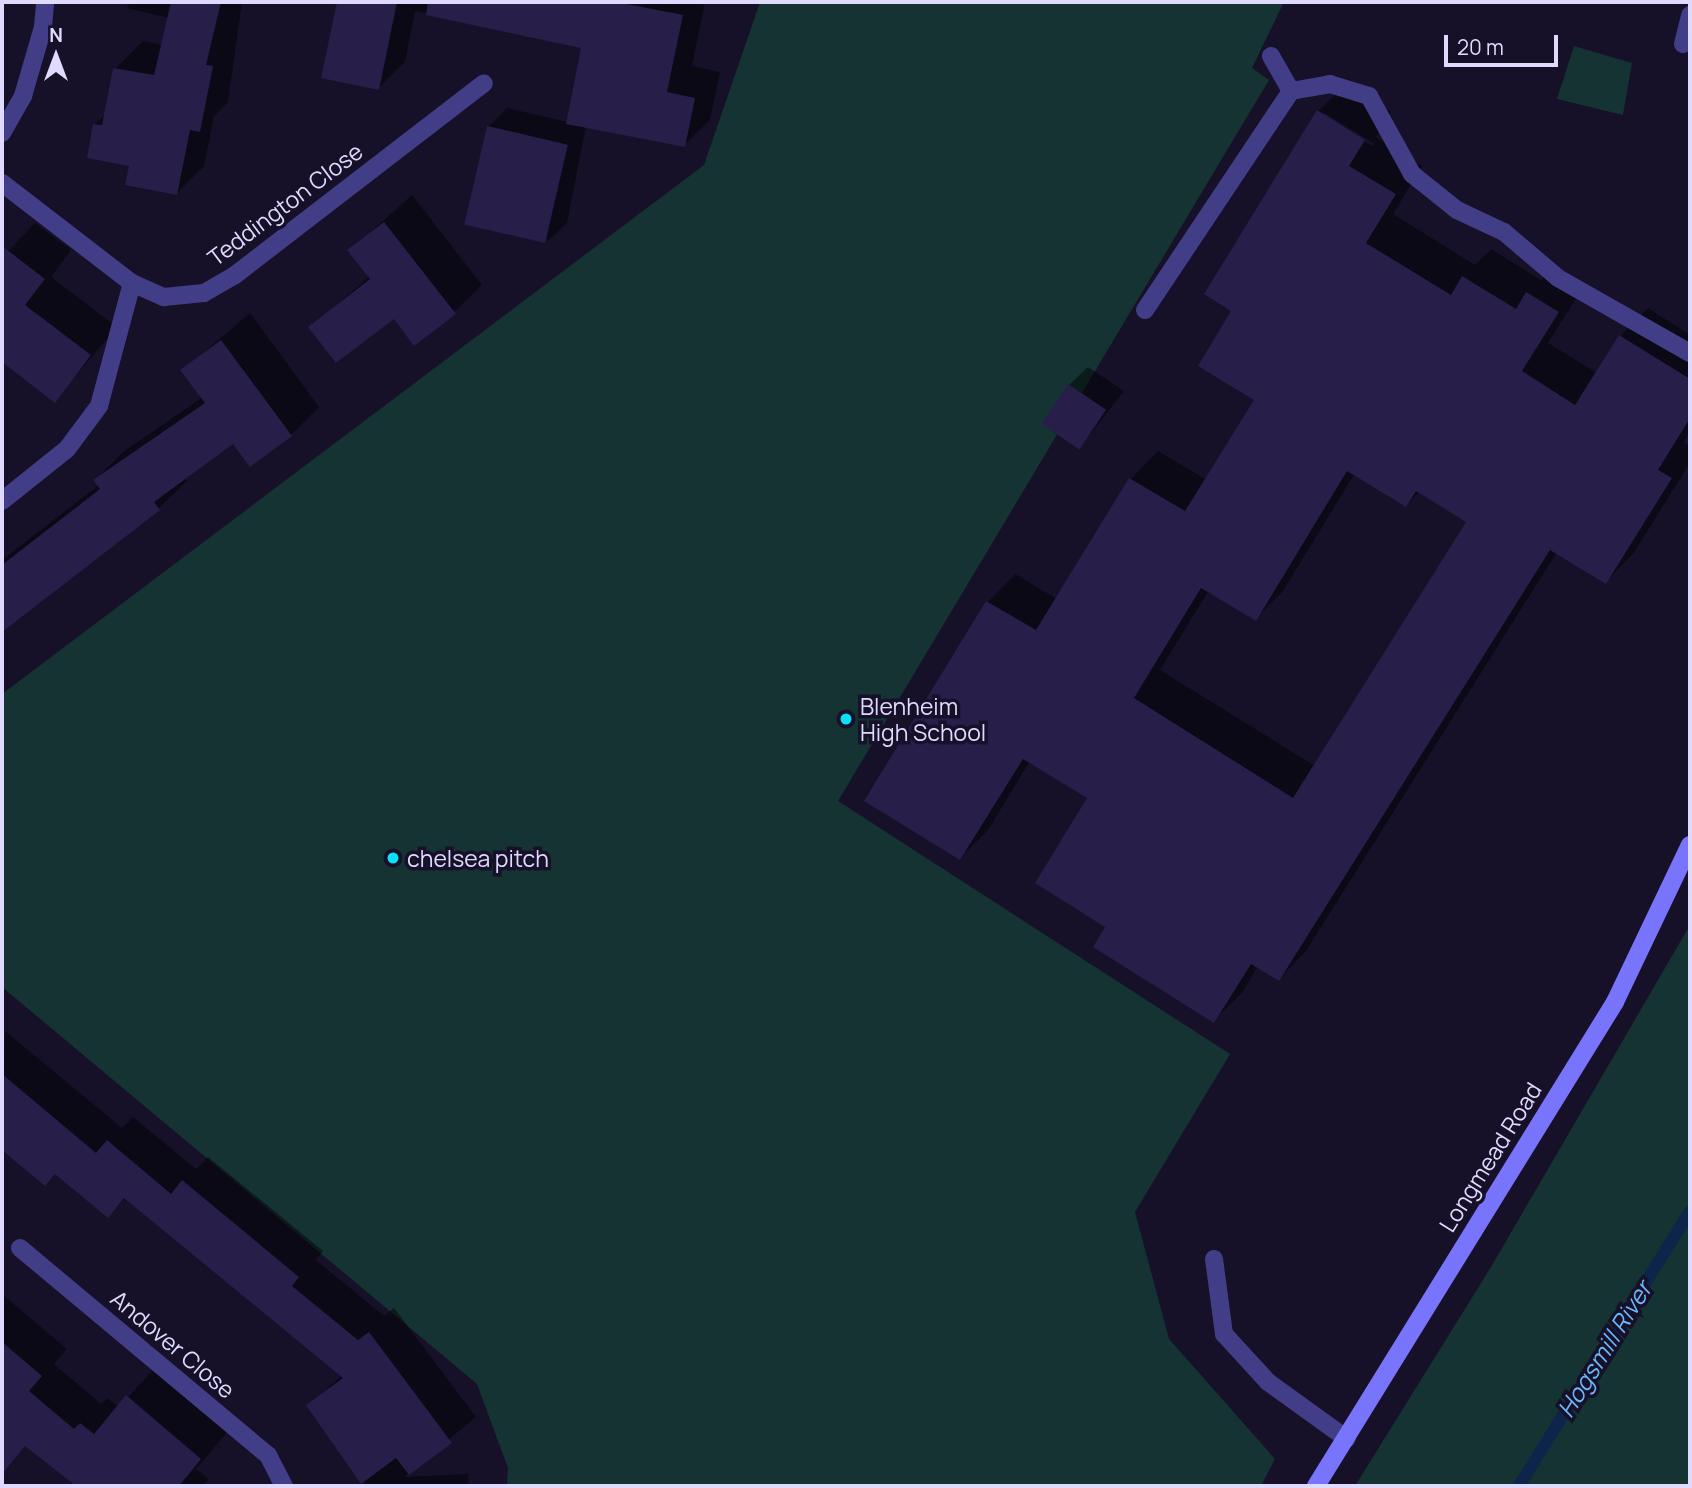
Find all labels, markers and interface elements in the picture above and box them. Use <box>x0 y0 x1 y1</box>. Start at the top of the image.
north arrow <box>21 21 91 91</box>
scale bar <box>1447 21 1561 65</box>
text: N <box>49 22 63 48</box>
text: 20 m <box>1457 33 1504 61</box>
street label: Teddington Close <box>202 137 368 271</box>
place label: Blenheim High School <box>860 692 986 746</box>
marker: Blenheim High School <box>838 711 854 727</box>
place label: chelsea pitch <box>407 844 549 872</box>
marker: chelsea pitch <box>385 850 401 866</box>
street label: Longmead Road <box>1433 1077 1547 1237</box>
water label: Hogsmill River <box>1551 1276 1657 1422</box>
street label: Andover Close <box>105 1284 241 1404</box>

